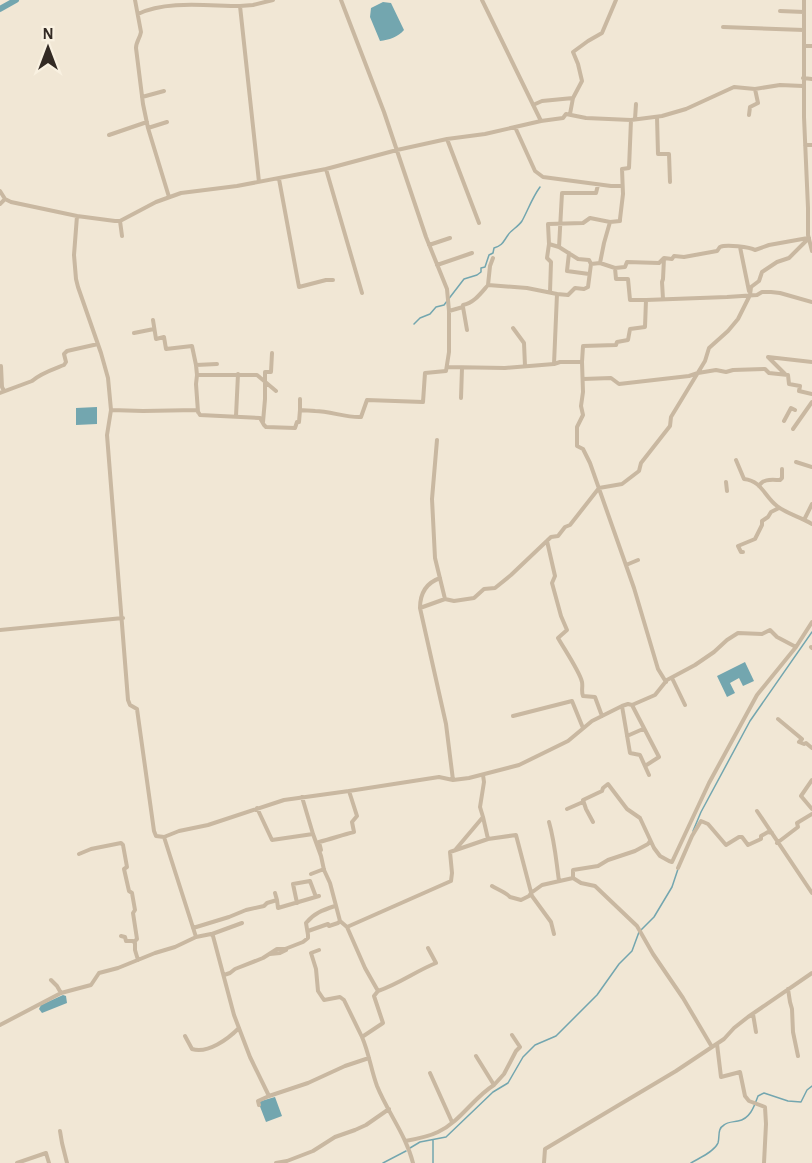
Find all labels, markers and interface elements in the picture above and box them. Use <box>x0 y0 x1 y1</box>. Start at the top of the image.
north arrow <box>18 18 78 78</box>
text: N <box>42 26 54 42</box>

